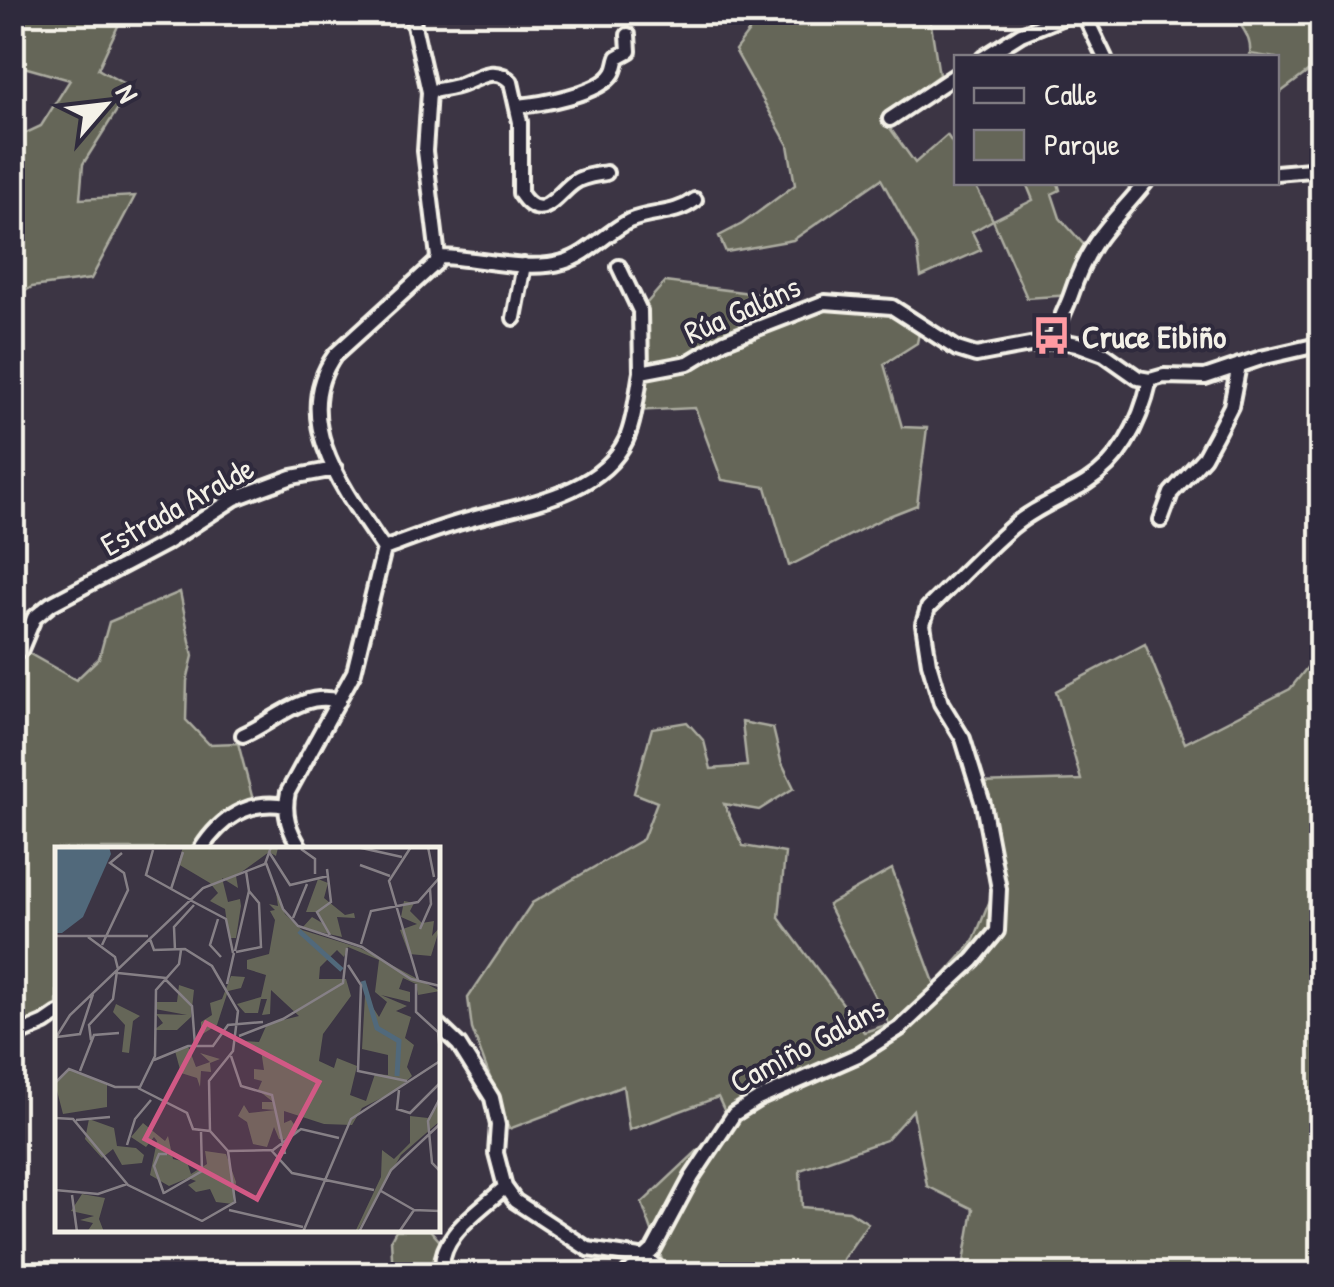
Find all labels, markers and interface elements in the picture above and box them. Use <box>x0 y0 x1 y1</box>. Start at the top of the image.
north arrow <box>55 55 155 155</box>
legend <box>954 55 1279 185</box>
text: Calle <box>1044 74 1097 114</box>
text: N <box>107 78 147 109</box>
text: Parque <box>1044 124 1120 164</box>
street label: Rúa Galáns <box>677 264 807 354</box>
bus stop icon: Cruce Eibiño <box>1031 315 1073 357</box>
place label: Cruce Eibiño <box>1082 315 1226 358</box>
street label: Estrada Aralde <box>93 446 262 566</box>
inset map <box>55 847 440 1232</box>
street label: Camiño Galáns <box>722 985 892 1103</box>

